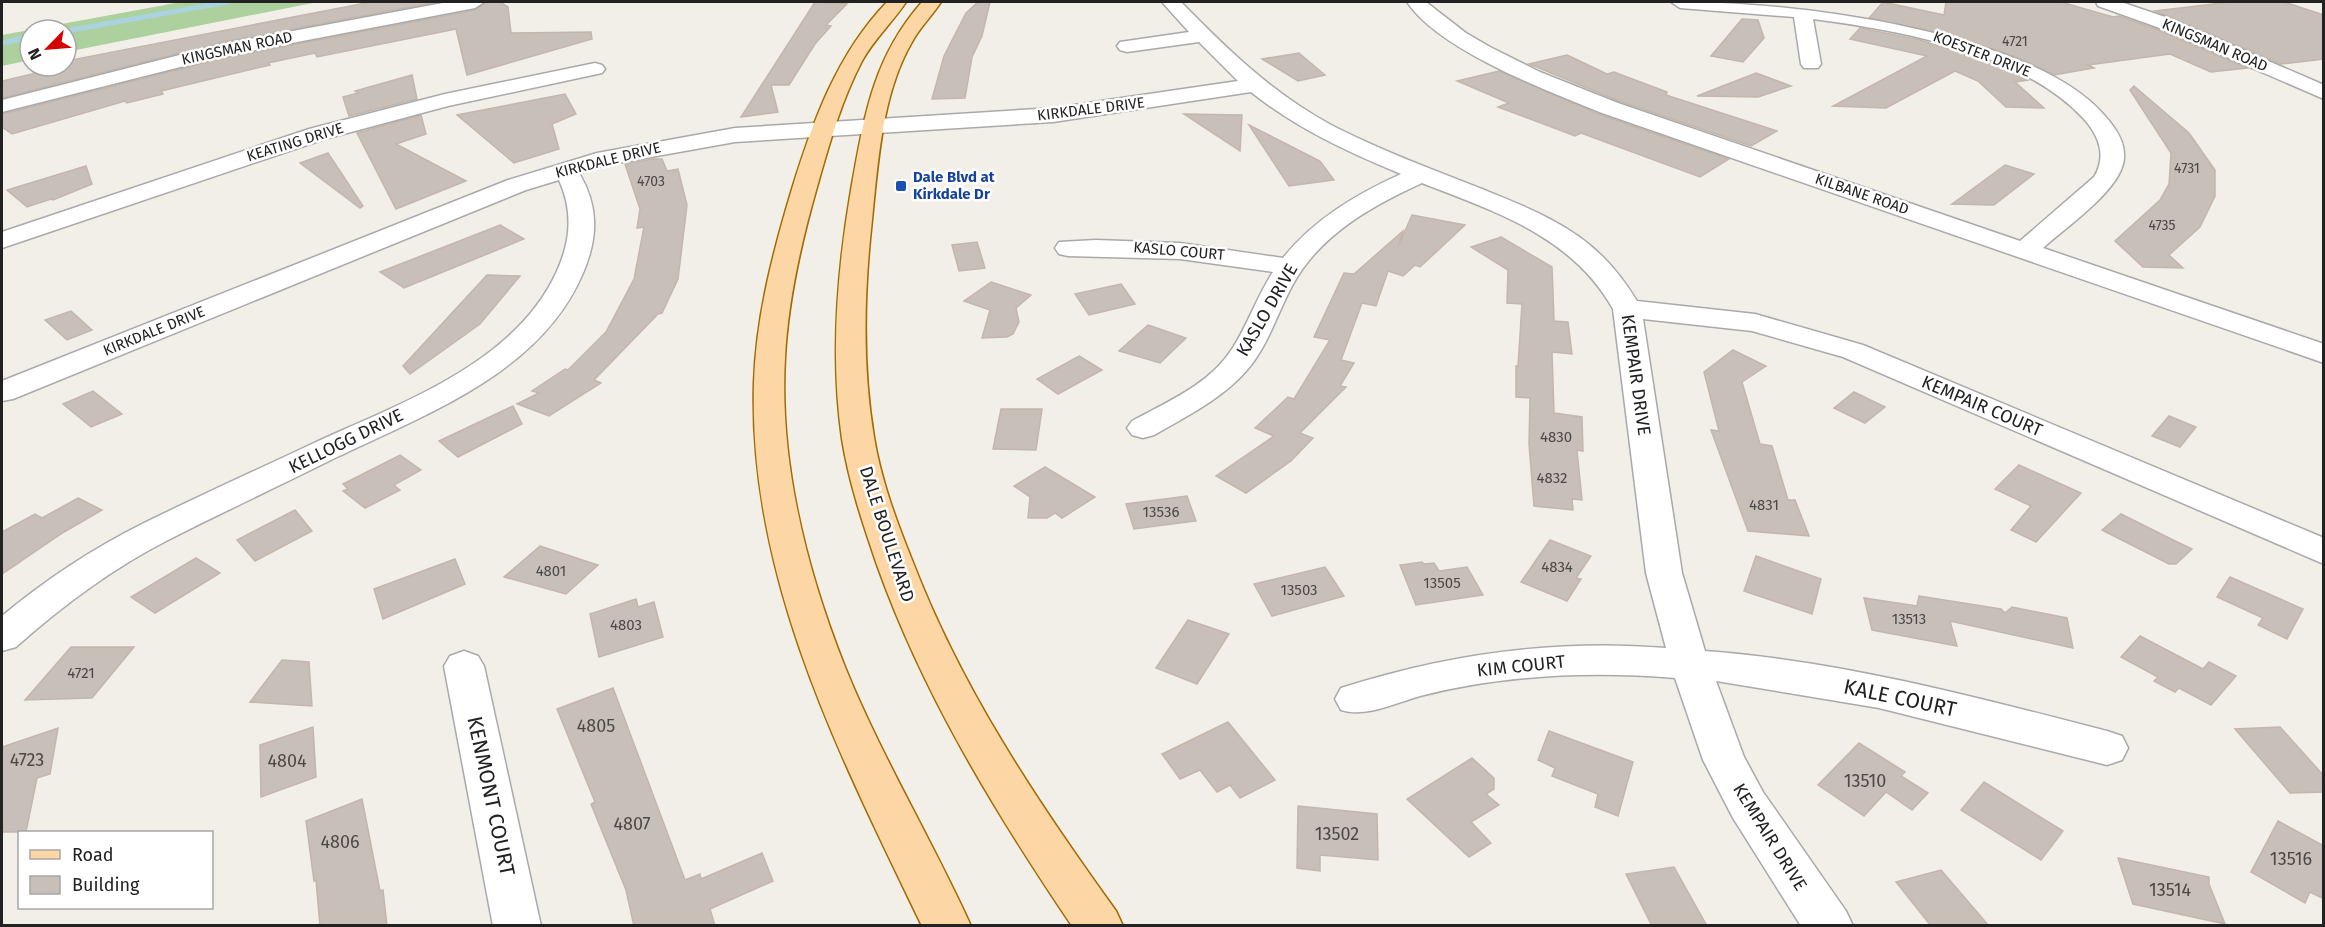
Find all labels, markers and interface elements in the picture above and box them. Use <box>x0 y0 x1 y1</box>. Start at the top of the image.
street label: KINGSMAN ROAD <box>2160 15 2270 75</box>
north arrow <box>18 18 78 78</box>
street label: KINGSMAN ROAD <box>180 27 294 69</box>
street label: KOESTER DRIVE <box>1931 27 2033 81</box>
house number: 4721 <box>2002 33 2028 50</box>
text: N <box>24 45 46 63</box>
street label: KIRKDALE DRIVE <box>1036 93 1146 125</box>
street label: KEATING DRIVE <box>245 119 345 165</box>
street label: KIRKDALE DRIVE <box>553 138 663 182</box>
house number: 4731 <box>2174 160 2200 177</box>
place label: Dale Blvd at Kirkdale Dr <box>913 168 995 203</box>
street label: KILBANE ROAD <box>1813 170 1911 218</box>
house number: 4703 <box>637 173 665 190</box>
marker: Dale Blvd at Kirkdale Dr <box>894 179 908 193</box>
house number: 4735 <box>2148 217 2176 234</box>
street label: KASLO COURT <box>1133 238 1226 264</box>
street label: KASLO DRIVE <box>1232 260 1302 360</box>
street label: KIRKDALE DRIVE <box>100 302 208 360</box>
street label: KEMPAIR DRIVE <box>1617 313 1655 437</box>
street label: KEMPAIR COURT <box>1918 371 2046 442</box>
street label: KELLOGG DRIVE <box>285 404 407 478</box>
house number: 4830 <box>1540 428 1572 446</box>
street label: DALE BOULEVARD <box>855 463 919 605</box>
house number: 4832 <box>1536 469 1568 487</box>
house number: 4831 <box>1749 496 1779 514</box>
house number: 13536 <box>1143 503 1179 521</box>
house number: 4834 <box>1541 558 1573 576</box>
house number: 4801 <box>536 562 566 580</box>
house number: 13505 <box>1423 574 1461 592</box>
house number: 13503 <box>1280 581 1318 599</box>
house number: 13513 <box>1892 610 1926 628</box>
house number: 4803 <box>610 616 642 634</box>
street label: KIM COURT <box>1476 650 1567 682</box>
house number: 4721 <box>67 664 95 682</box>
street label: KALE COURT <box>1841 673 1959 723</box>
street label: KENMONT COURT <box>461 714 521 878</box>
house number: 4805 <box>577 715 615 737</box>
house number: 4723 <box>10 749 44 771</box>
house number: 4804 <box>267 750 307 772</box>
house number: 13510 <box>1844 770 1886 792</box>
street label: KEMPAIR DRIVE <box>1728 779 1812 895</box>
house number: 4807 <box>613 813 651 835</box>
house number: 13502 <box>1315 823 1359 845</box>
legend <box>18 831 213 909</box>
house number: 4806 <box>320 831 360 853</box>
text: Road <box>72 844 114 866</box>
house number: 13516 <box>2270 848 2312 870</box>
text: Building <box>72 874 140 896</box>
house number: 13514 <box>2149 879 2192 901</box>

